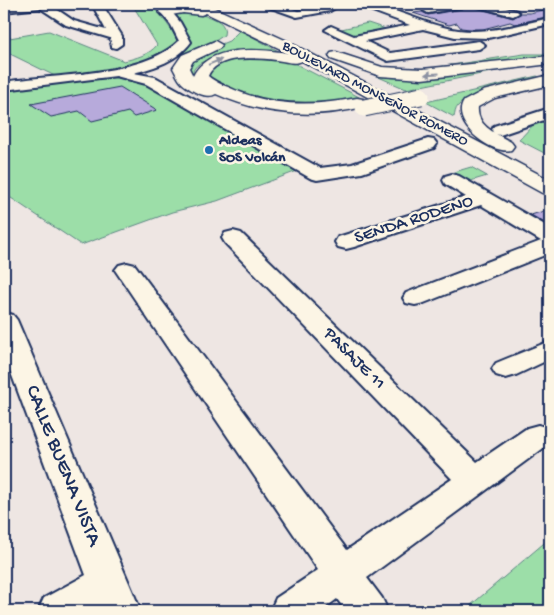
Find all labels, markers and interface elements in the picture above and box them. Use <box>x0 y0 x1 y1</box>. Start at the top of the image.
street label: BOULEVARD MONSEÑOR ROMERO <box>278 37 471 151</box>
one-way arrow <box>208 57 222 65</box>
one-way arrow <box>424 70 440 78</box>
place label: Aldeas SOS Volcán <box>218 132 286 167</box>
marker: Aldeas SOS Volcán <box>203 144 215 156</box>
street label: SENDA RODENO <box>352 191 476 249</box>
street label: PASAJE 11 <box>318 323 389 394</box>
street label: CALLE BUENA VISTA <box>18 382 106 552</box>

